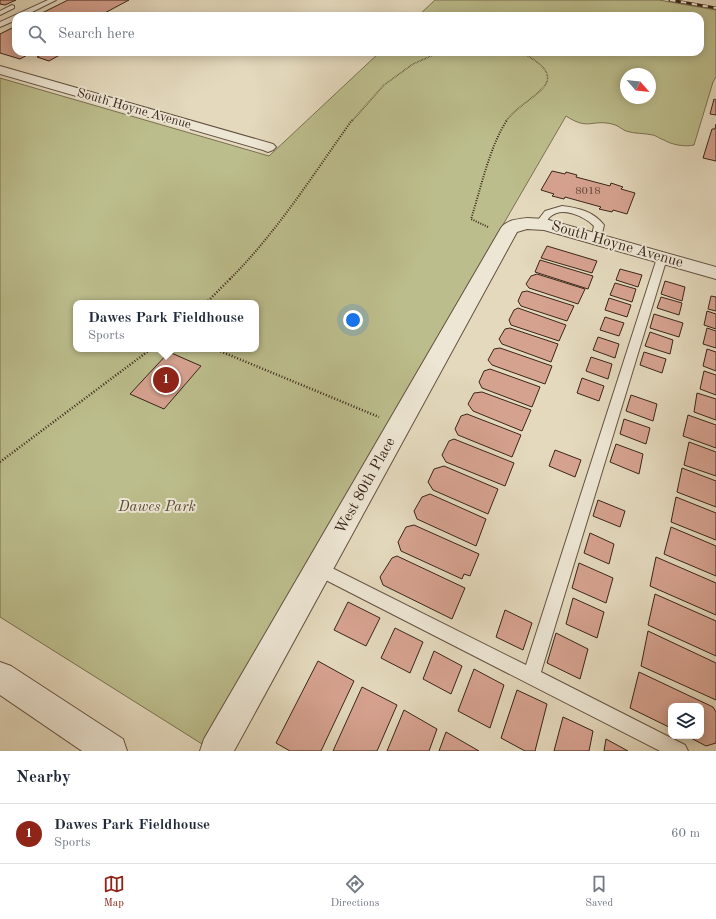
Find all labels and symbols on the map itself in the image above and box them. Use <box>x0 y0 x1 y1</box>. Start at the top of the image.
north arrow <box>620 68 656 104</box>
street label: South Hoyne Avenue <box>75 86 193 132</box>
house number: 8018 <box>575 186 601 197</box>
street label: South Hoyne Avenue <box>549 219 685 271</box>
your location <box>343 310 363 330</box>
pin: 1 <box>153 365 179 395</box>
street label: West 80th Place <box>333 435 399 537</box>
park label: Dawes Park <box>117 500 196 515</box>

